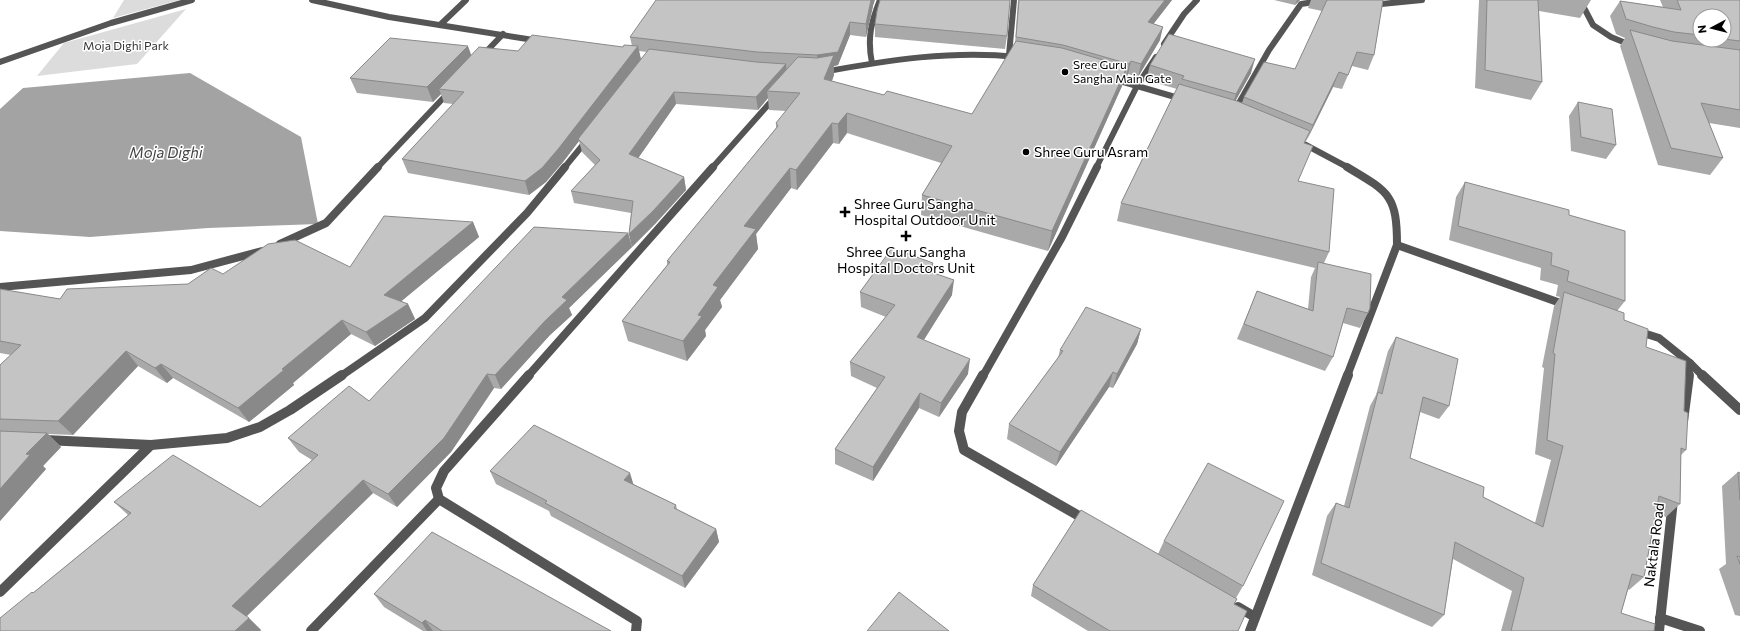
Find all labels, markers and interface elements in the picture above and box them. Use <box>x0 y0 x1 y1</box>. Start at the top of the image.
north arrow <box>1692 8 1732 48</box>
text: N <box>1695 24 1709 34</box>
park label: Moja Dighi Park <box>83 38 170 52</box>
place label: Sree Guru Sangha Main Gate <box>1073 57 1171 85</box>
marker: Sree Guru Sangha Main Gate <box>1060 67 1070 77</box>
water label: Moja Dighi <box>129 143 204 161</box>
place label: Shree Guru Asram <box>1034 143 1148 160</box>
marker: Shree Guru Asram <box>1021 147 1031 157</box>
place label: Shree Guru Sangha Hospital Outdoor Unit <box>854 195 996 228</box>
marker: Shree Guru Sangha Hospital Outdoor Unit <box>839 206 851 218</box>
marker: Shree Guru Sangha Hospital Doctors Unit <box>900 230 912 242</box>
place label: Shree Guru Sangha Hospital Doctors Unit <box>837 243 975 276</box>
street label: Naktala Road <box>1640 502 1667 588</box>

